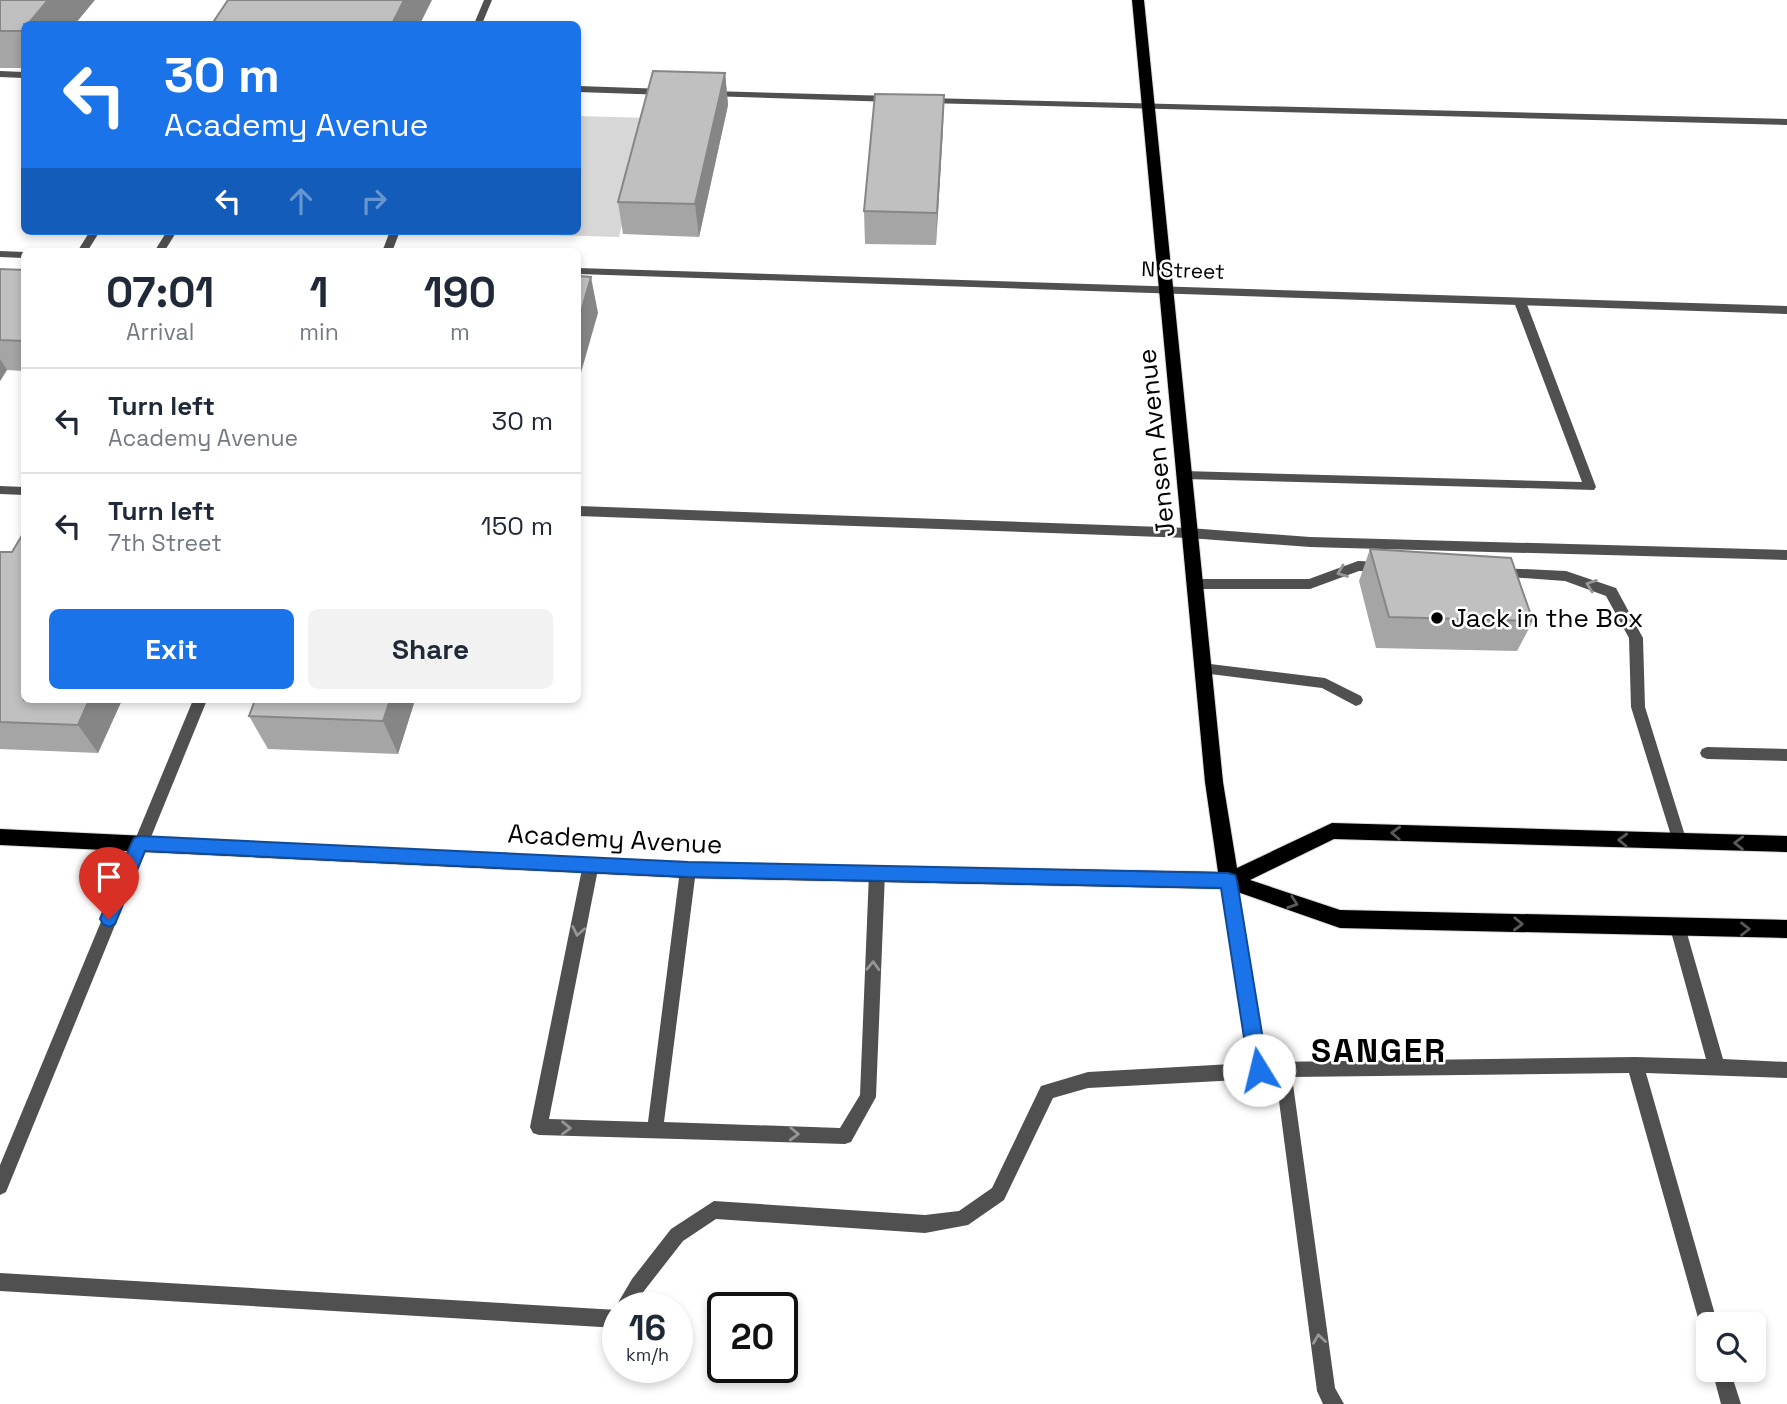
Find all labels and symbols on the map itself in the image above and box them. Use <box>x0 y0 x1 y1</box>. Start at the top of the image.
street label: N Street <box>1141 255 1225 285</box>
street label: Jensen Avenue <box>1129 347 1183 539</box>
one-way arrow <box>1337 563 1349 577</box>
one-way arrow <box>1586 579 1598 593</box>
place label: Jack in the Box <box>1451 601 1643 635</box>
marker: Jack in the Box <box>1429 610 1445 626</box>
street label: Academy Avenue <box>507 816 723 862</box>
one-way arrow <box>1390 825 1401 841</box>
one-way arrow <box>1617 833 1628 848</box>
one-way arrow <box>1733 835 1744 851</box>
pin <box>79 847 139 919</box>
one-way arrow <box>1287 895 1299 909</box>
one-way arrow <box>1513 916 1524 932</box>
one-way arrow <box>1740 921 1751 937</box>
one-way arrow <box>571 925 586 937</box>
one-way arrow <box>866 960 881 971</box>
district label: SANGER <box>1311 1030 1447 1072</box>
position arrow <box>1222 1033 1296 1107</box>
one-way arrow <box>562 1120 572 1136</box>
one-way arrow <box>789 1127 800 1142</box>
speed limit sign: 20 <box>707 1292 798 1383</box>
one-way arrow <box>1311 1333 1326 1344</box>

